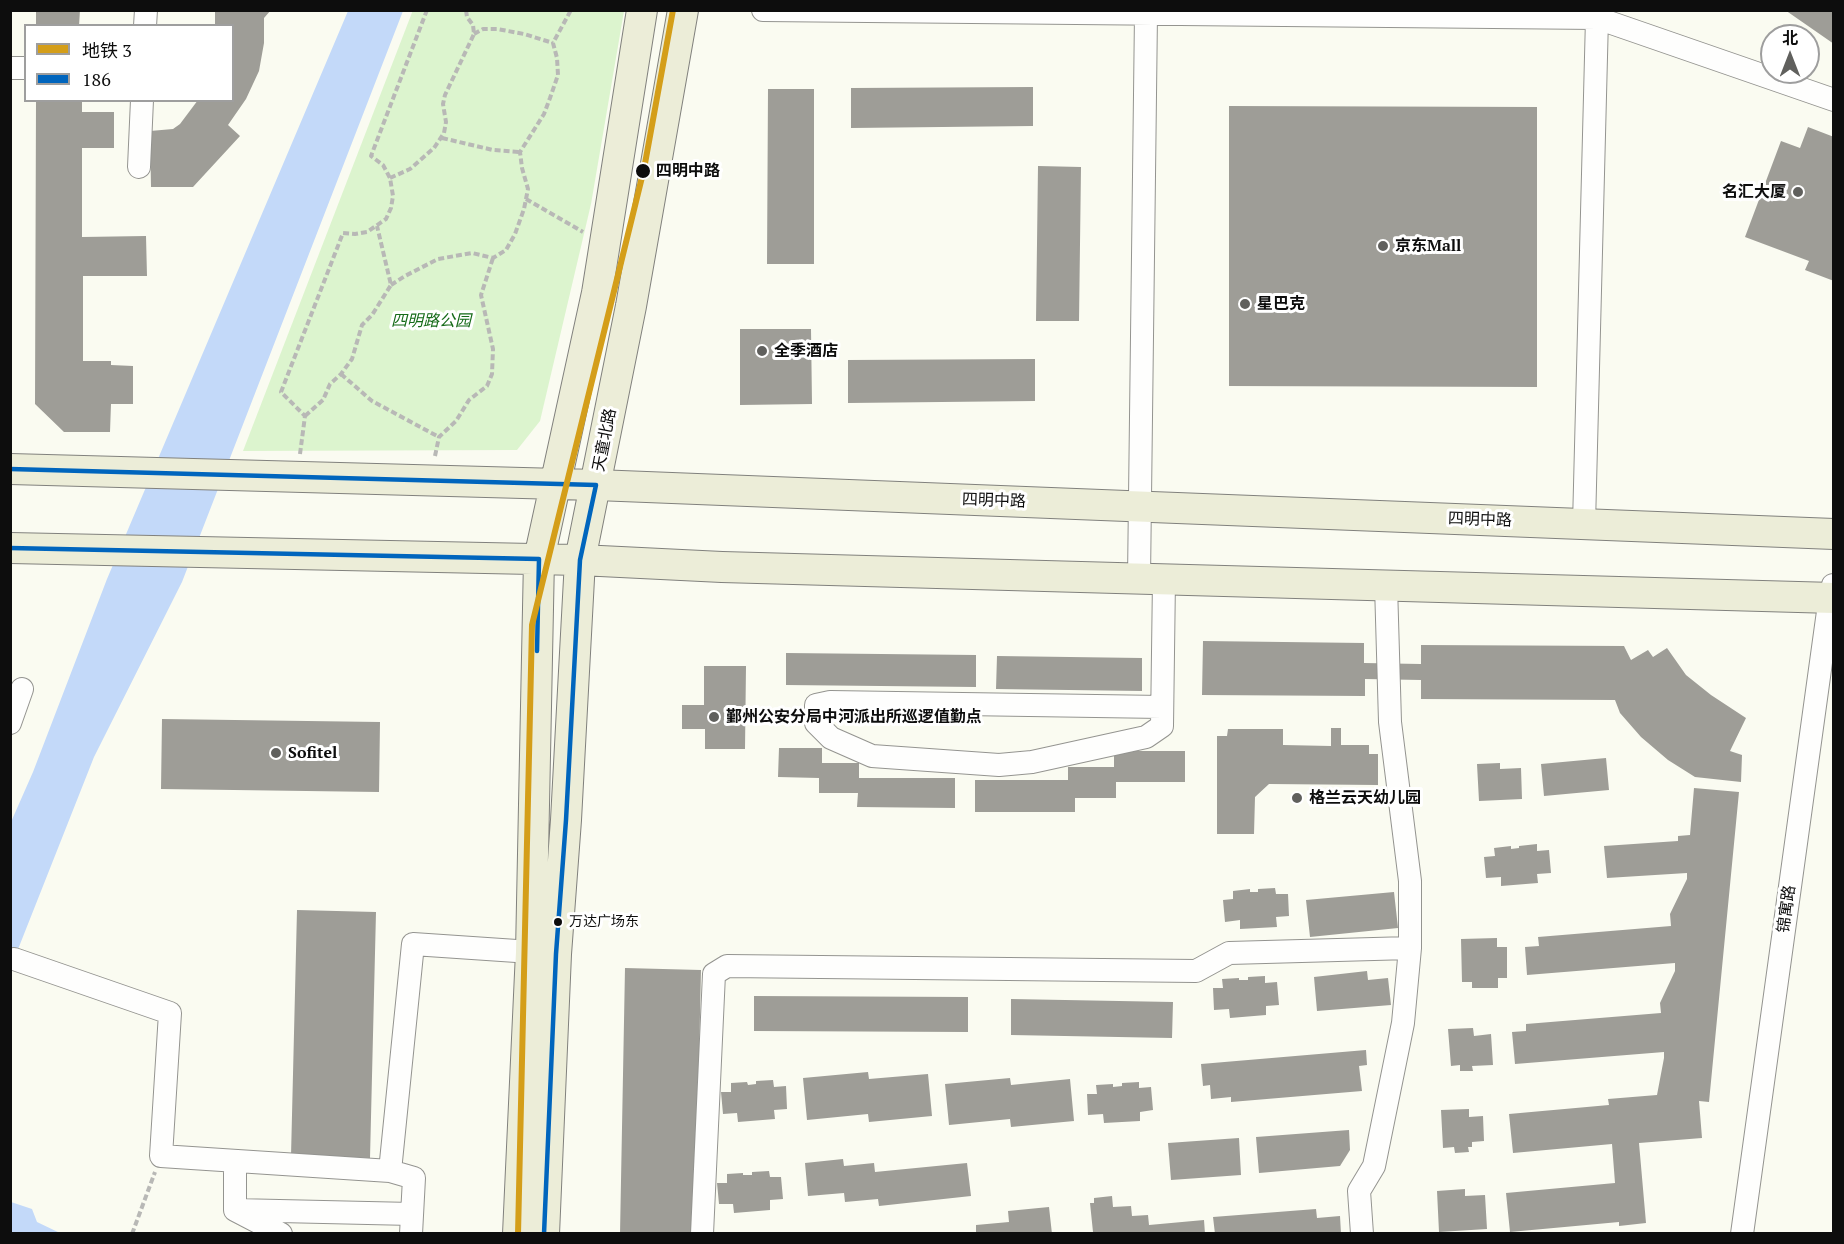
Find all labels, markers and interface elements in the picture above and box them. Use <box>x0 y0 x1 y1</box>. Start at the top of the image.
legend <box>24 24 234 102</box>
north arrow <box>1760 24 1820 84</box>
text: 北 <box>1782 27 1798 49</box>
text: 地铁 3 <box>82 38 132 62</box>
text: 186 <box>82 67 111 91</box>
place label: 四明中路 <box>656 161 720 181</box>
marker: 四明中路 <box>634 162 652 180</box>
place label: 名汇大厦 <box>1722 182 1786 202</box>
marker: 名汇大厦 <box>1791 185 1805 199</box>
place label: 京东Mall <box>1395 236 1461 256</box>
marker: 京东Mall <box>1376 239 1390 253</box>
place label: 星巴克 <box>1257 294 1305 314</box>
marker: 星巴克 <box>1238 297 1252 311</box>
park label: 四明路公园 <box>391 311 471 331</box>
place label: 全季酒店 <box>774 341 838 361</box>
marker: 全季酒店 <box>755 344 769 358</box>
street label: 天童北路 <box>589 407 621 473</box>
street label: 四明中路 <box>962 490 1026 512</box>
street label: 四明中路 <box>1448 509 1512 531</box>
place label: 鄞州公安分局中河派出所巡逻值勤点 <box>726 707 982 727</box>
marker: 鄞州公安分局中河派出所巡逻值勤点 <box>707 710 721 724</box>
place label: Sofitel <box>288 743 337 763</box>
marker: Sofitel <box>269 746 283 760</box>
place label: 格兰云天幼儿园 <box>1309 788 1421 808</box>
marker: 格兰云天幼儿园 <box>1290 791 1304 805</box>
street label: 锦寓路 <box>1774 884 1800 934</box>
place label: 万达广场东 <box>569 914 639 930</box>
marker: 万达广场东 <box>552 916 564 928</box>

